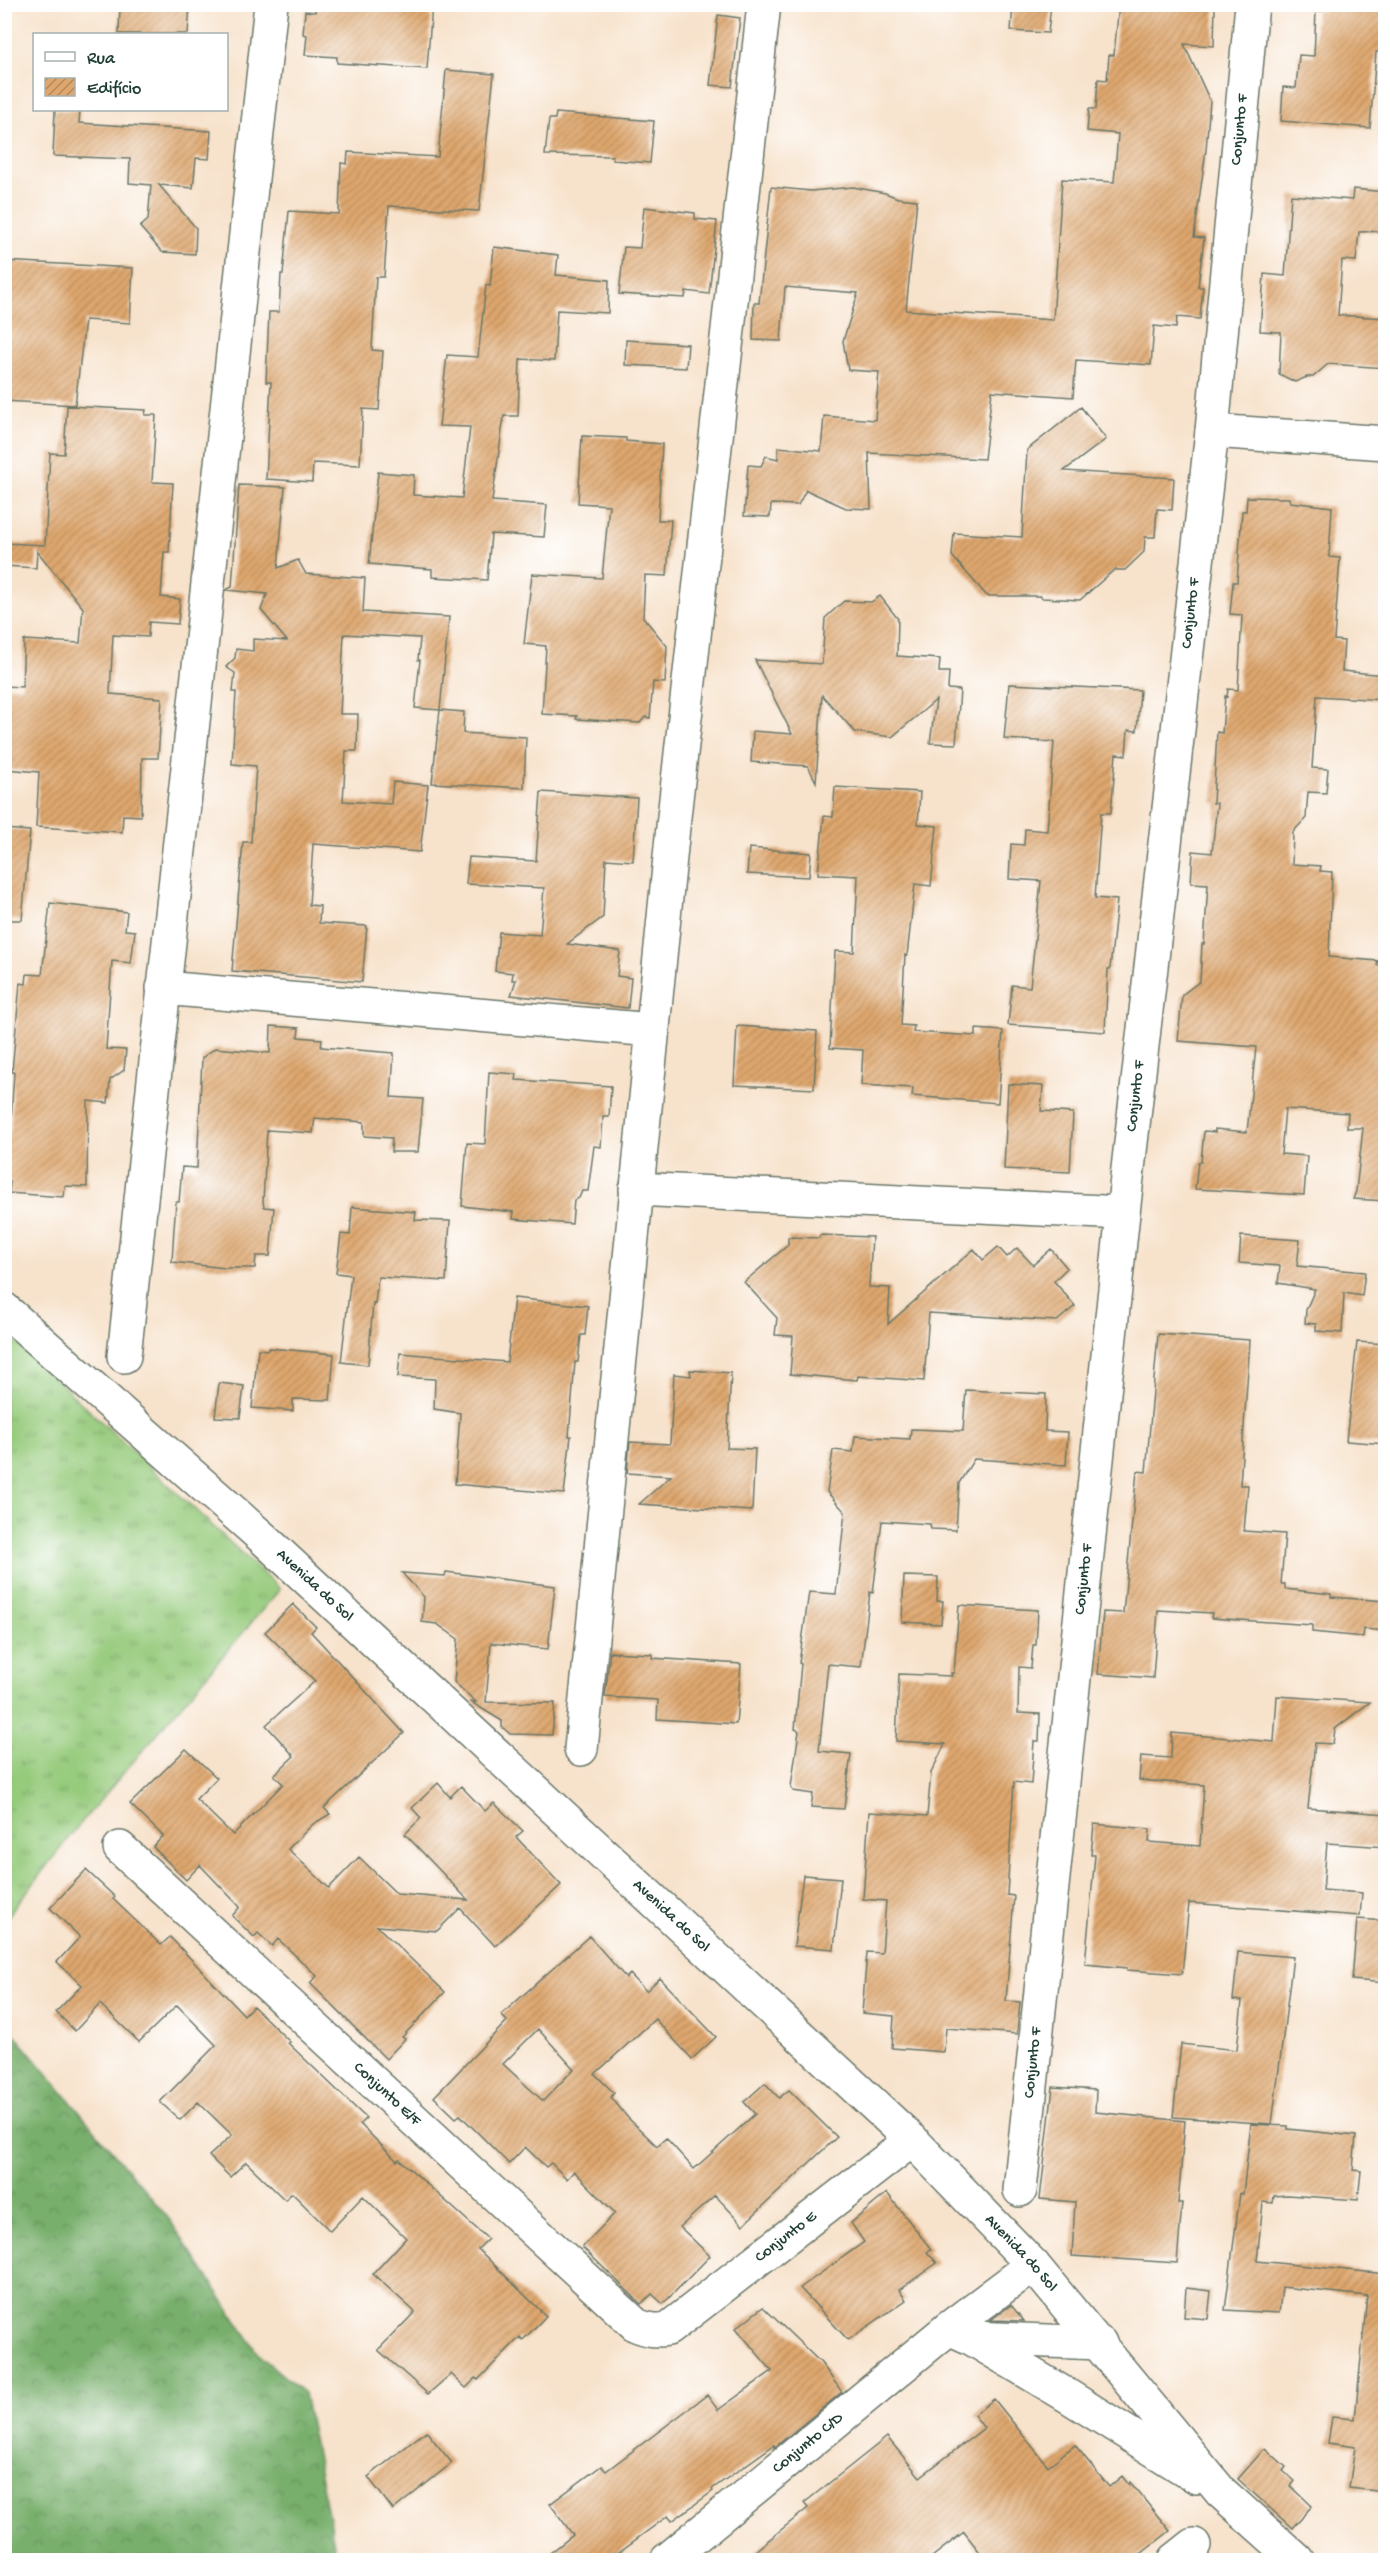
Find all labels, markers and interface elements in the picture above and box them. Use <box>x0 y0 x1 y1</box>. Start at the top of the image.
legend <box>33 33 228 111</box>
text: Rua <box>87 49 116 70</box>
text: Edifício <box>87 79 141 100</box>
street label: Conjunto F <box>1227 93 1253 166</box>
street label: Conjunto F <box>1178 576 1205 650</box>
street label: Conjunto F <box>1123 1059 1150 1133</box>
street label: Conjunto F <box>1071 1542 1098 1616</box>
street label: Avenida do Sol <box>272 1545 357 1626</box>
street label: Avenida do Sol <box>628 1876 713 1957</box>
street label: Conjunto F <box>1020 2026 1047 2099</box>
street label: Conjunto E/F <box>349 2059 425 2131</box>
street label: Conjunto E <box>752 2207 822 2267</box>
street label: Avenida do Sol <box>980 2211 1061 2296</box>
street label: Conjunto C/D <box>769 2409 848 2478</box>

